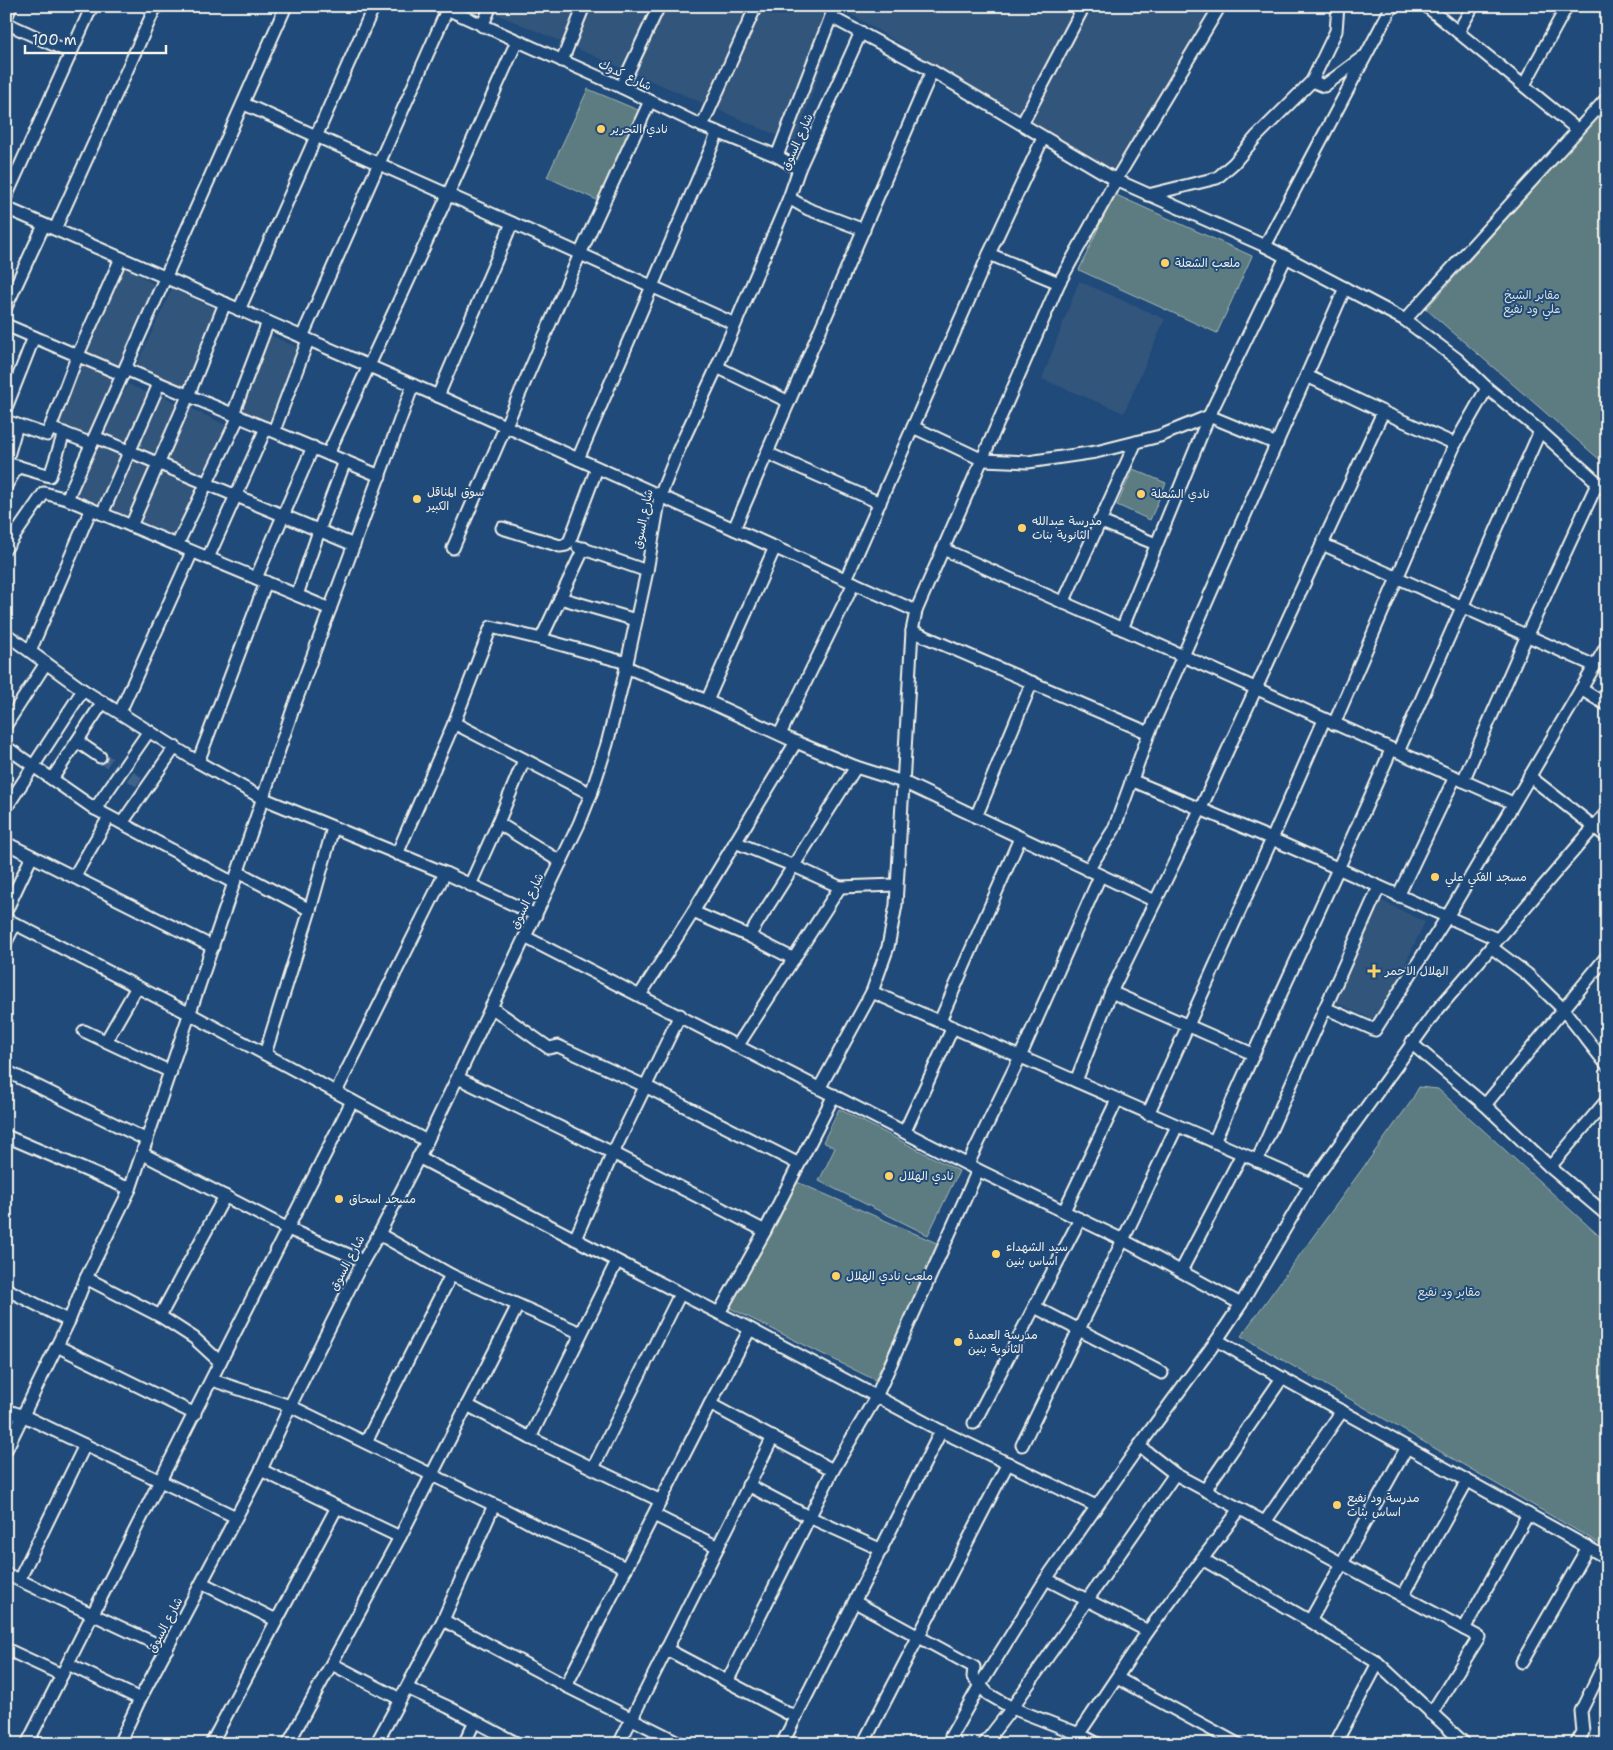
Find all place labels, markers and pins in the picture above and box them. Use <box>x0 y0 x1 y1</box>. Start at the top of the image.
place label: نادي التحرير <box>610 121 668 138</box>
marker: نادي التحرير <box>595 123 607 135</box>
place label: ملعب الشعلة <box>1175 255 1240 271</box>
marker: ملعب الشعلة <box>1159 257 1171 269</box>
place label: سوق المناقل الكبير <box>426 484 484 514</box>
place label: نادي الشعلة <box>1151 486 1209 503</box>
marker: نادي الشعلة <box>1135 488 1147 500</box>
marker: سوق المناقل الكبير <box>411 493 423 505</box>
place label: مدرسة عبدالله الثانوية بنات <box>1032 513 1102 543</box>
marker: مدرسة عبدالله الثانوية بنات <box>1016 522 1028 534</box>
place label: مسجد الفكي علي <box>1445 869 1527 888</box>
marker: مسجد الفكي علي <box>1429 871 1441 883</box>
place label: الهلال الاحمر <box>1384 963 1448 979</box>
marker: الهلال الاحمر <box>1367 964 1381 978</box>
place label: نادي الهلال <box>899 1168 953 1185</box>
marker: نادي الهلال <box>883 1170 895 1182</box>
place label: مسجد اسحاق <box>349 1191 416 1207</box>
marker: مسجد اسحاق <box>333 1193 345 1205</box>
place label: سيد الشهداء اساس بنين <box>1006 1239 1068 1269</box>
marker: سيد الشهداء اساس بنين <box>990 1248 1002 1260</box>
place label: ملعب نادي الهلال <box>846 1268 933 1285</box>
marker: ملعب نادي الهلال <box>830 1270 842 1282</box>
place label: مدرسة العمدة الثانوية بنين <box>968 1327 1038 1357</box>
marker: مدرسة العمدة الثانوية بنين <box>952 1336 964 1348</box>
place label: مدرسة ود نفيع اساس بنات <box>1347 1490 1419 1520</box>
marker: مدرسة ود نفيع اساس بنات <box>1331 1499 1343 1511</box>

